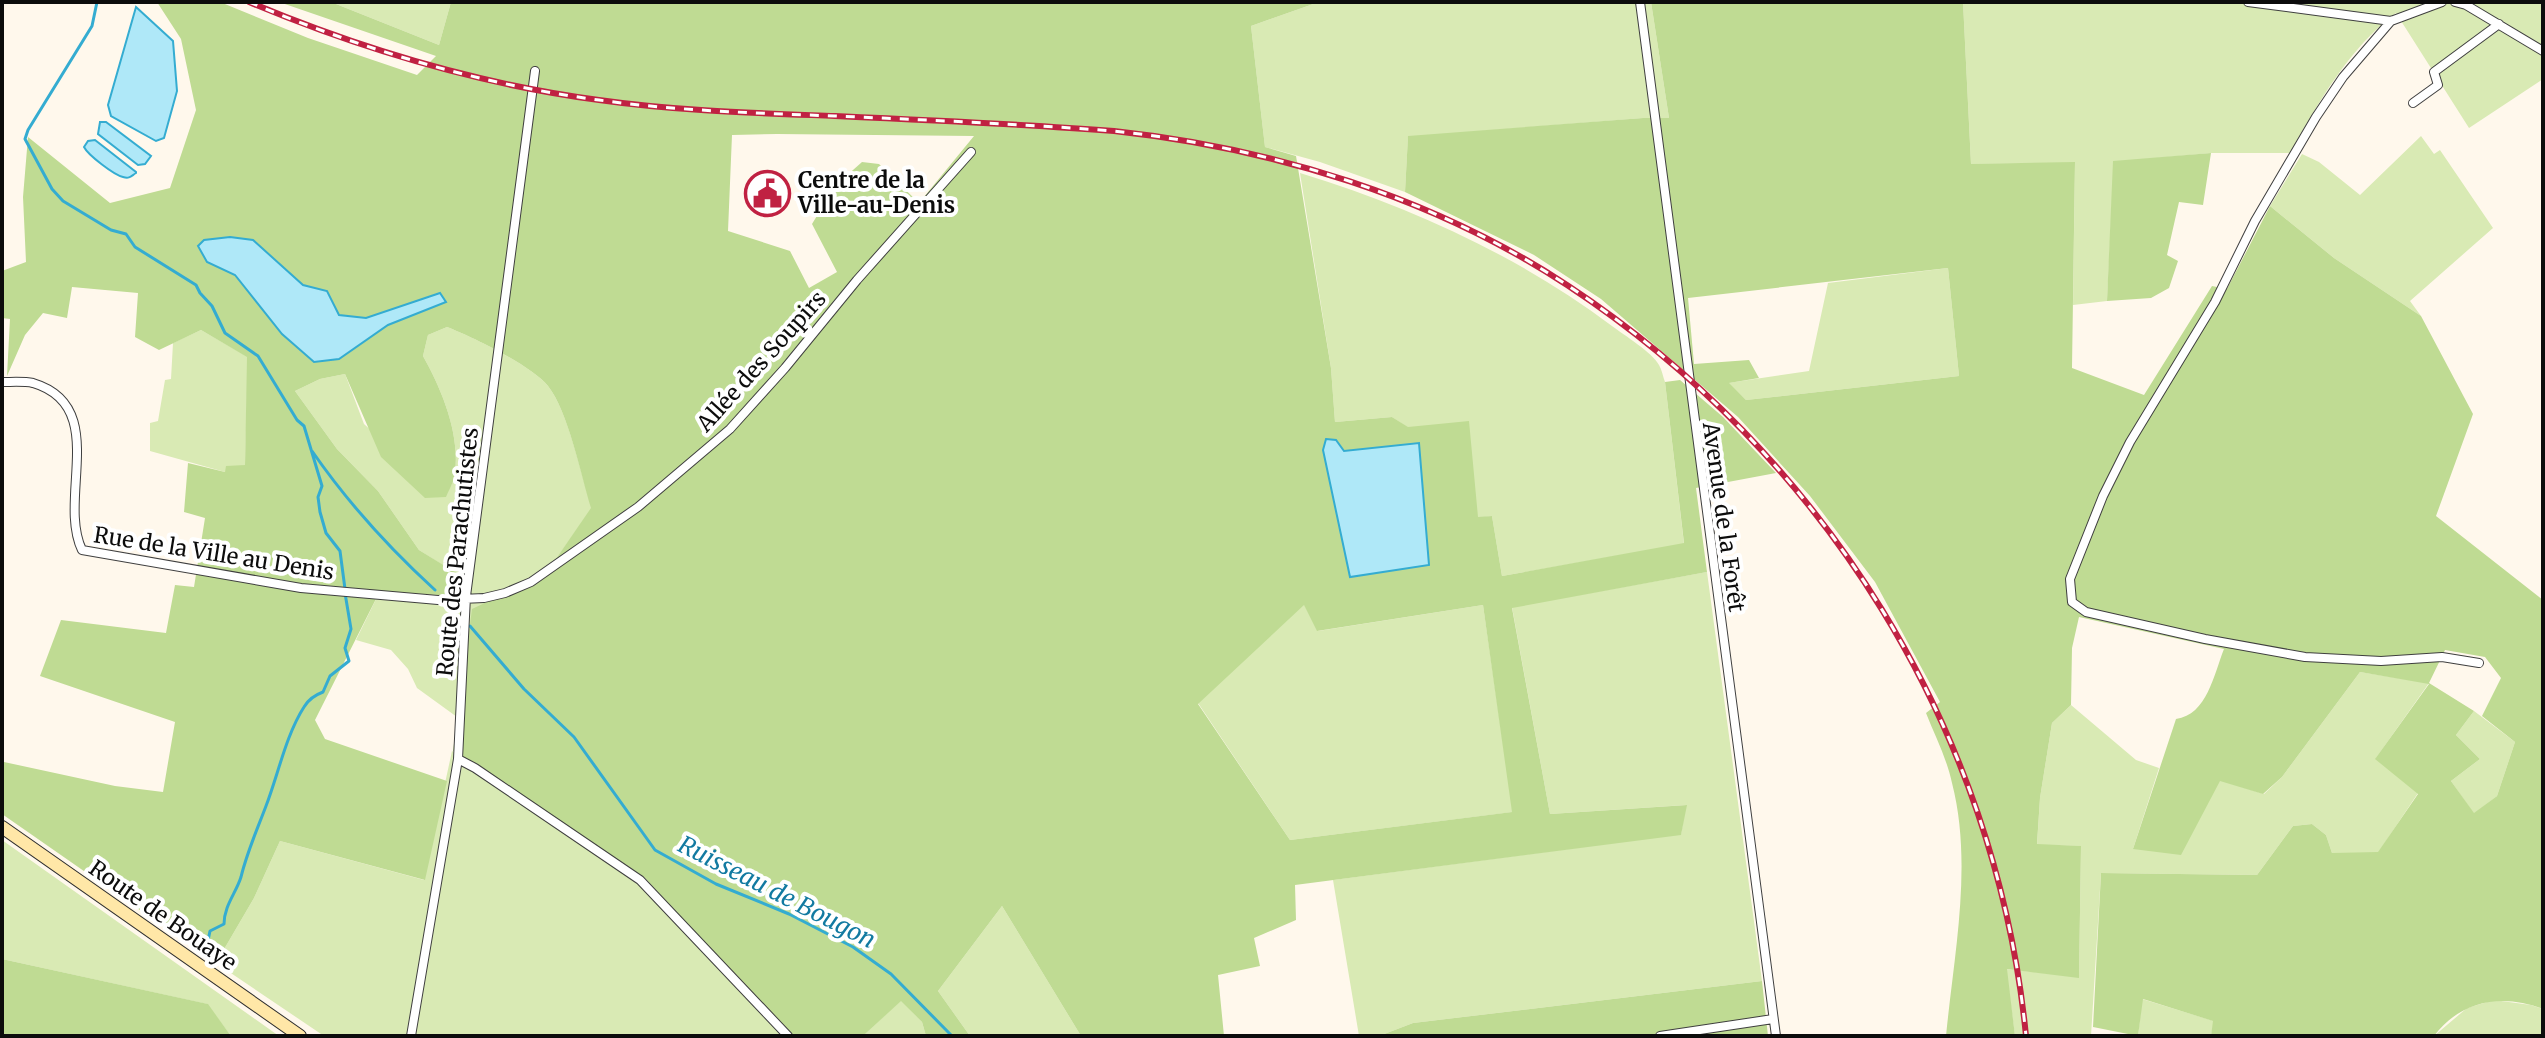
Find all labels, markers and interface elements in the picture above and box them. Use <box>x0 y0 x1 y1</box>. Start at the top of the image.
place label: Centre de la Ville-au-Denis <box>797 166 955 219</box>
public building icon: Centre de la Ville-au-Denis <box>743 169 791 217</box>
street label: Allée des Soupirs <box>690 285 832 438</box>
street label: Avenue de la Forêt <box>1697 419 1751 614</box>
street label: Route des Parachutistes <box>430 426 484 678</box>
street label: Rue de la Ville au Denis <box>92 520 336 586</box>
water label: Ruisseau de Bougon <box>673 829 881 955</box>
street label: Route de Bouaye <box>84 854 242 976</box>

